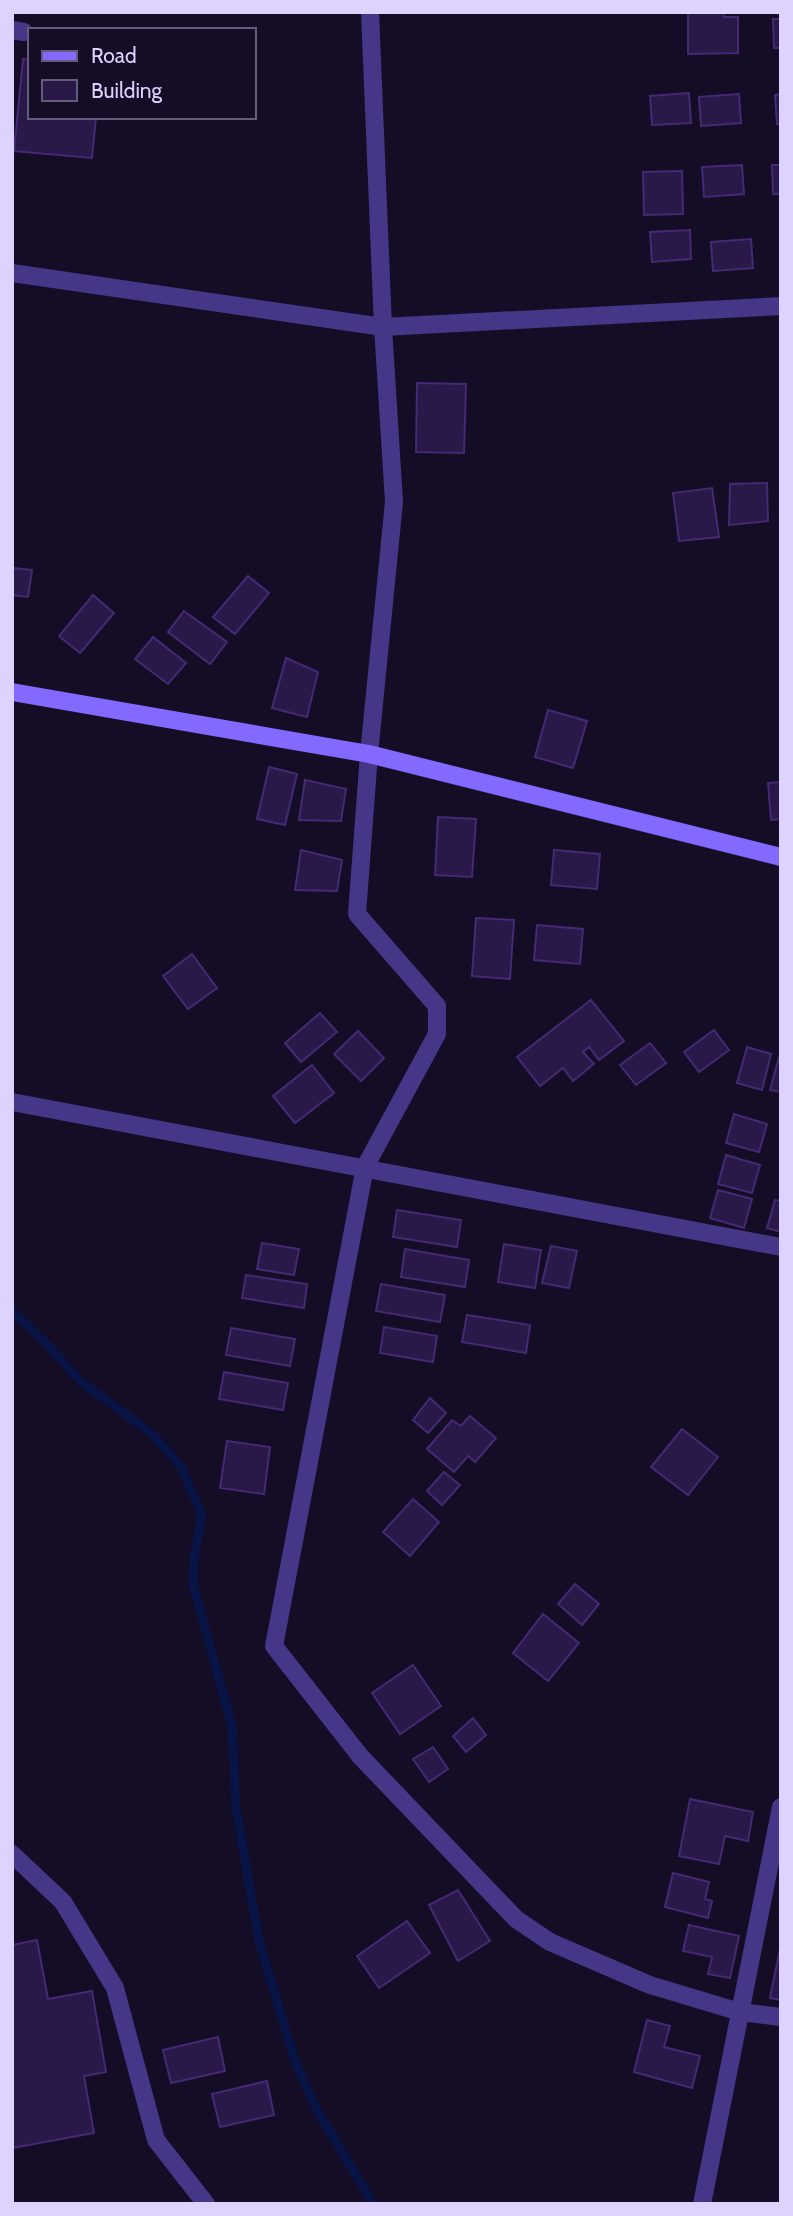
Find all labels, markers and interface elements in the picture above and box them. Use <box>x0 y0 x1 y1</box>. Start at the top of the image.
legend <box>28 28 256 119</box>
text: Road <box>91 43 137 68</box>
text: Building <box>91 78 163 103</box>

